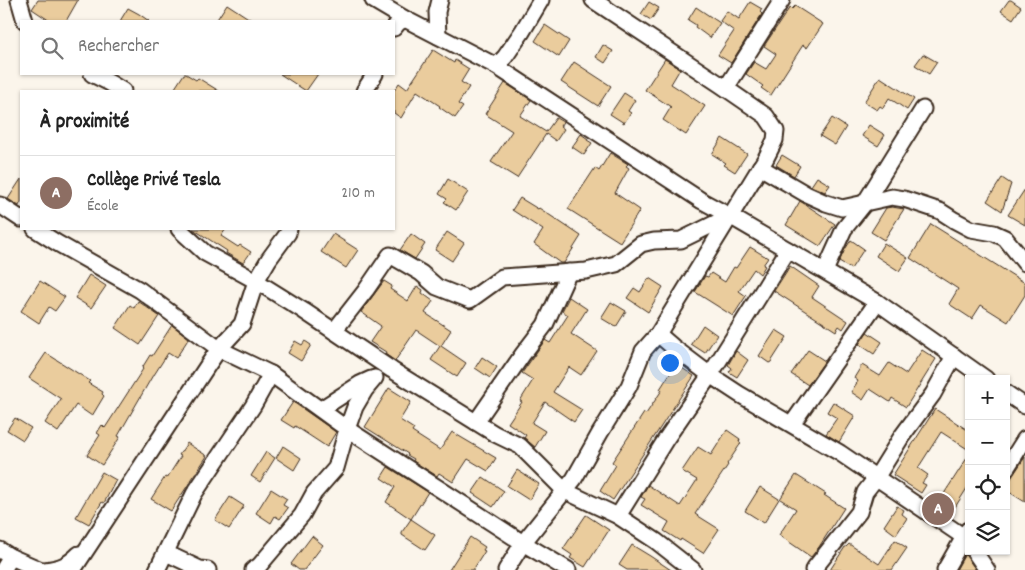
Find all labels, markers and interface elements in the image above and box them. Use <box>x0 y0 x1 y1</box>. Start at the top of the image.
search box <box>20 20 395 75</box>
icon: search <box>38 34 66 62</box>
text: Rechercher <box>78 34 159 61</box>
text: À proximité <box>40 108 129 138</box>
text: Collège Privé Tesla <box>87 168 220 195</box>
text: A <box>52 182 60 205</box>
text: 210 m <box>341 182 375 205</box>
text: École <box>87 195 119 218</box>
your location <box>657 350 683 376</box>
map controls <box>965 375 1010 555</box>
button: + <box>965 375 1010 420</box>
button: − <box>965 420 1010 465</box>
button: locate <box>965 465 1010 510</box>
pin: A <box>922 490 954 528</box>
button: layers <box>965 510 1010 555</box>

